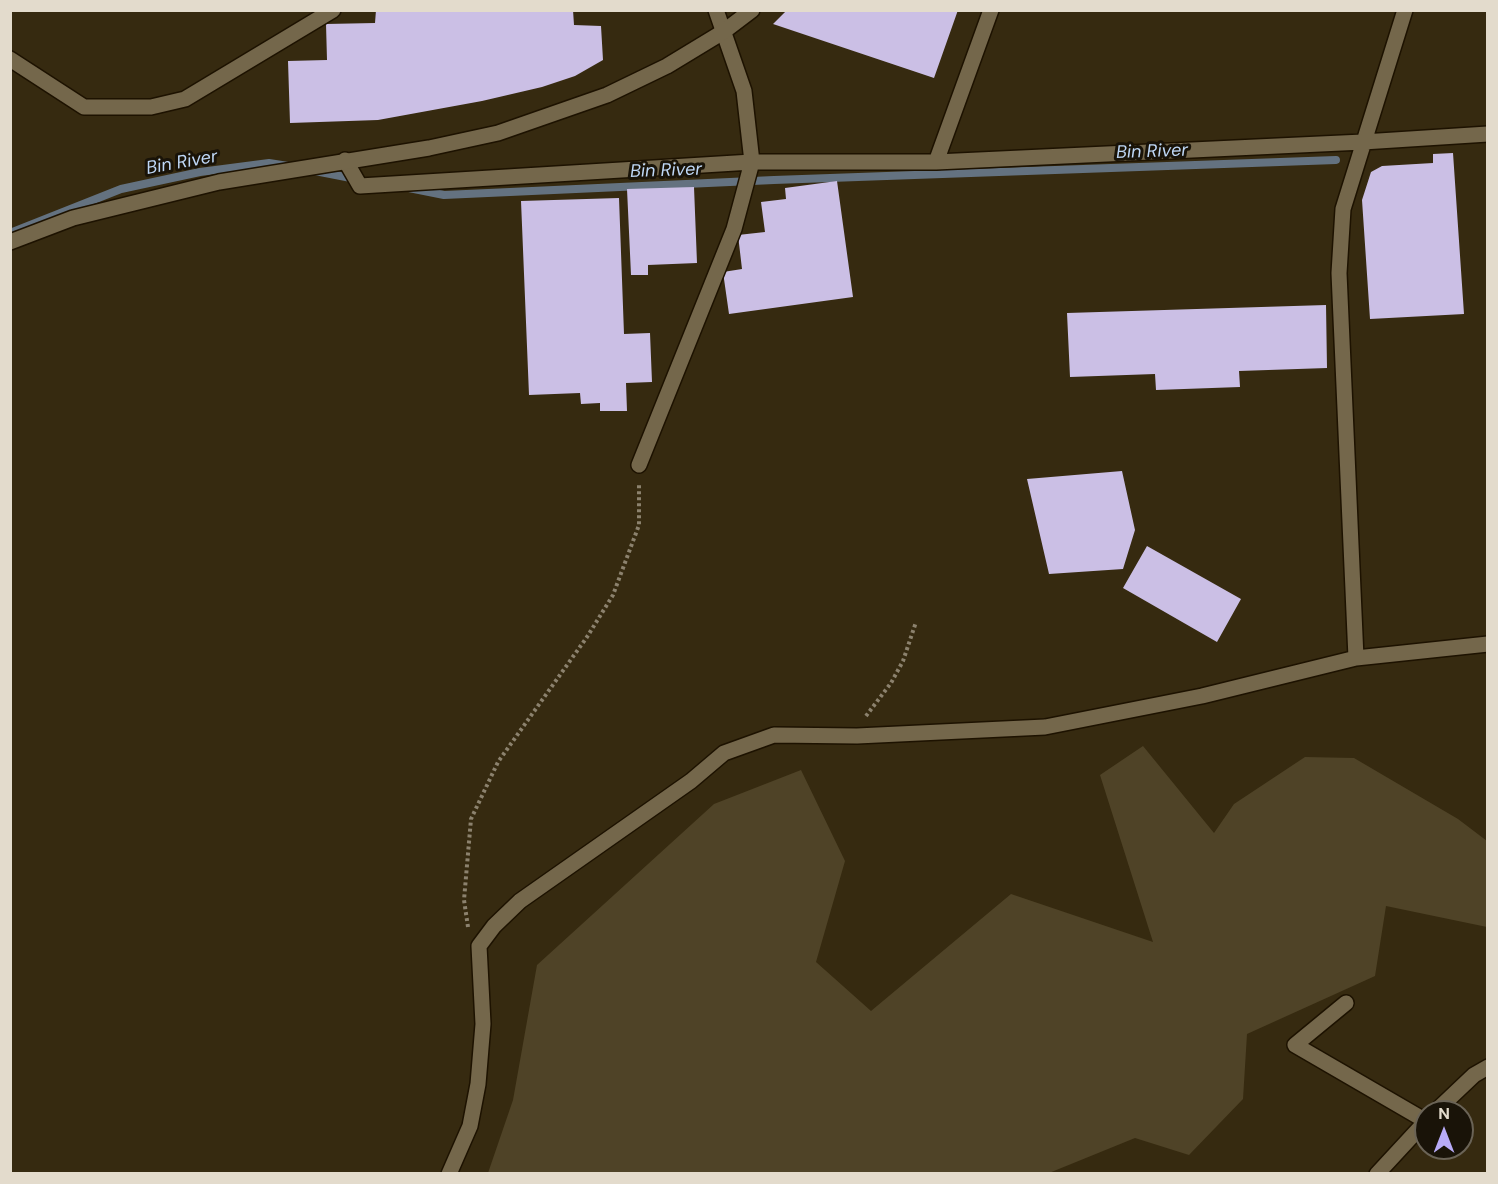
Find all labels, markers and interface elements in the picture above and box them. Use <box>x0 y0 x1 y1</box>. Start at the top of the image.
water label: Bin River <box>1116 140 1188 164</box>
water label: Bin River <box>145 146 219 180</box>
water label: Bin River <box>630 159 702 183</box>
north arrow <box>1414 1100 1474 1160</box>
text: N <box>1438 1103 1450 1124</box>

